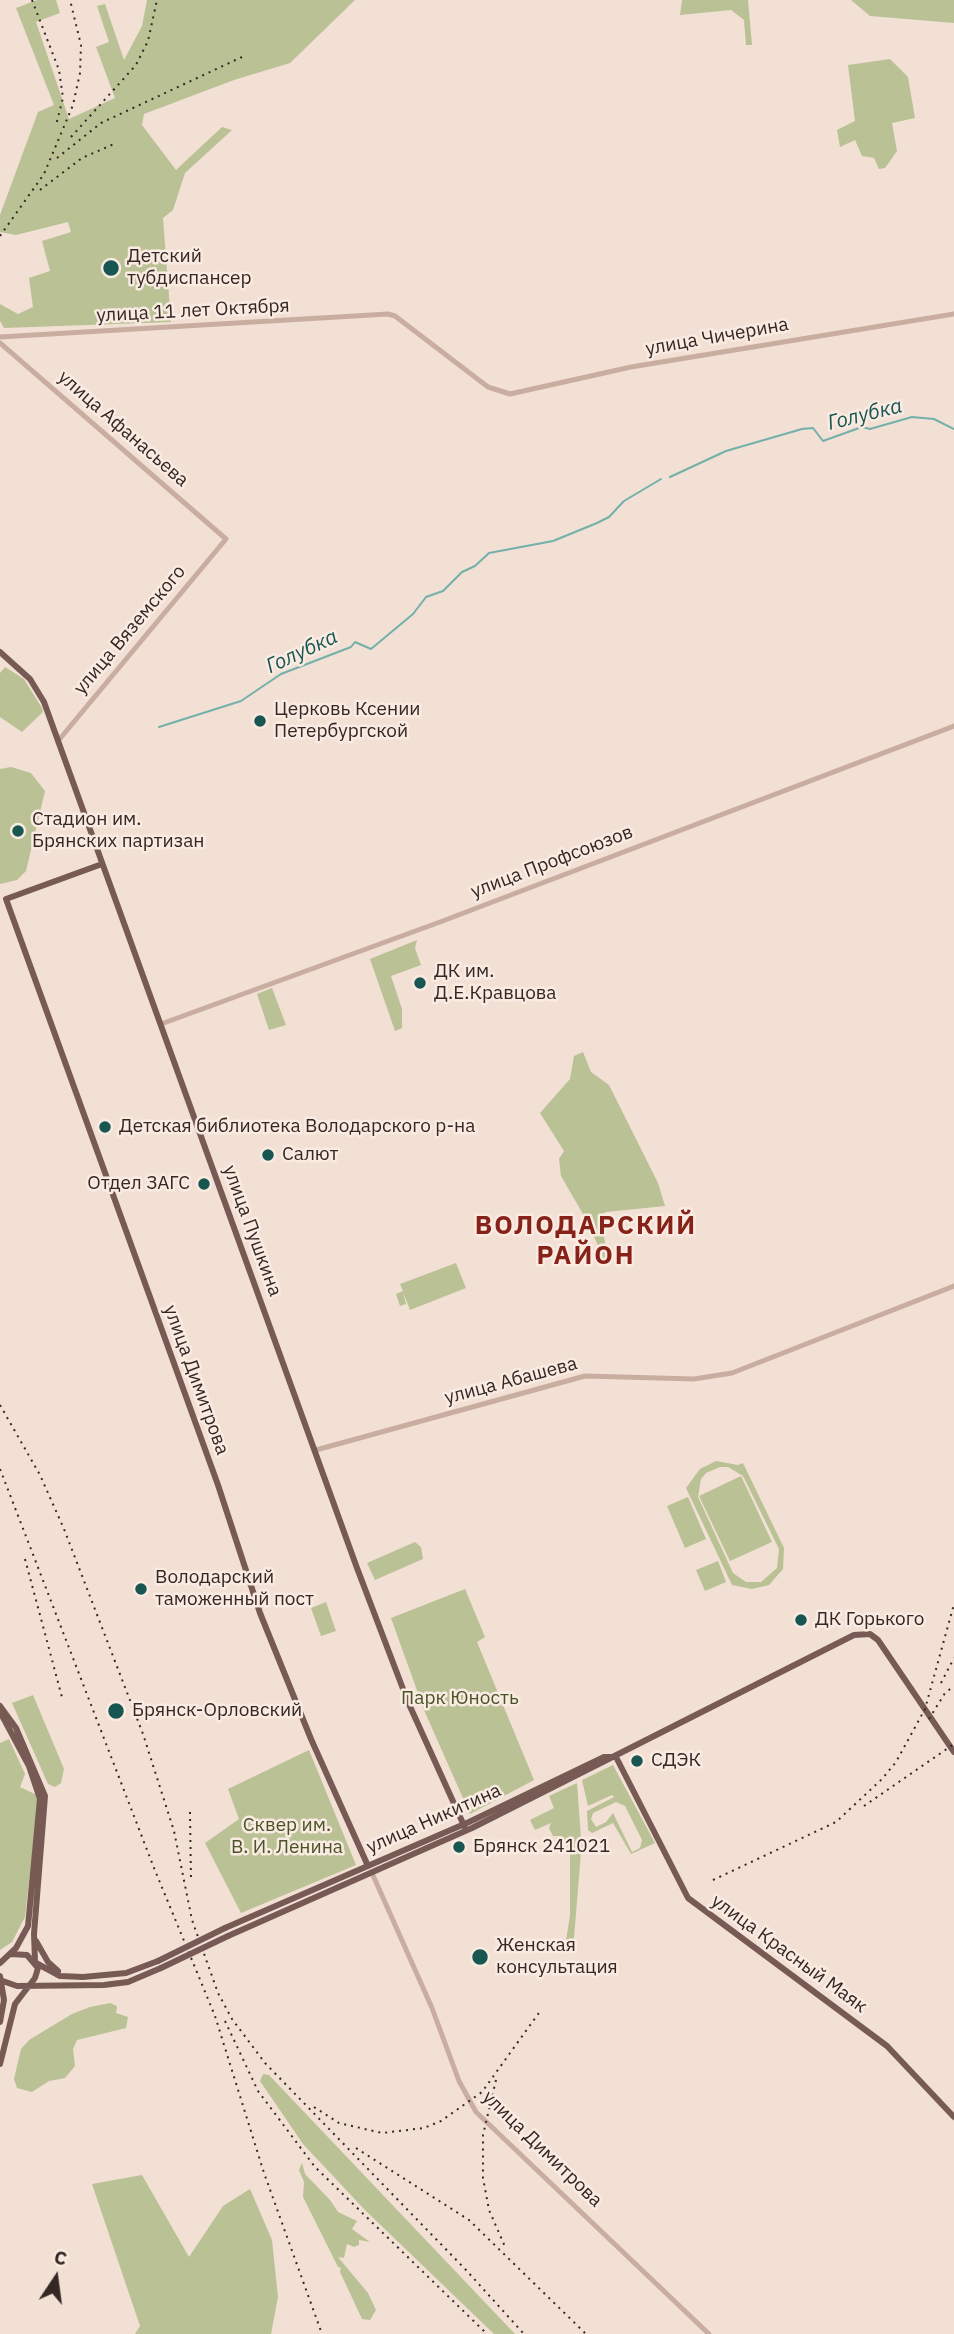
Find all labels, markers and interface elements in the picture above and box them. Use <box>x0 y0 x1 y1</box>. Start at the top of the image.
place label: Детский тубдиспансер <box>127 246 251 290</box>
marker: Детский тубдиспансер <box>101 258 121 278</box>
street label: улица 11 лет Октября <box>96 295 290 327</box>
street label: улица Чичерина <box>644 313 790 361</box>
street label: улица Афанасьева <box>53 366 193 492</box>
water label: Голубка <box>825 394 905 436</box>
street label: улица Вяземского <box>69 561 191 699</box>
water label: Голубка <box>262 625 342 679</box>
place label: Церковь Ксении Петербургской <box>274 699 420 743</box>
marker: Церковь Ксении Петербургской <box>252 713 268 729</box>
place label: Стадион им. Брянских партизан <box>32 809 204 853</box>
street label: улица Профсоюзов <box>468 821 636 903</box>
marker: Стадион им. Брянских партизан <box>10 823 26 839</box>
place label: ДК им. Д.Е.Кравцова <box>434 961 556 1005</box>
marker: ДК им. Д.Е.Кравцова <box>412 975 428 991</box>
place label: Детская библиотека Володарского р-на <box>119 1116 475 1138</box>
marker: Детская библиотека Володарского р-на <box>97 1119 113 1135</box>
place label: Салют <box>282 1144 338 1166</box>
marker: Салют <box>260 1147 276 1163</box>
street label: улица Пушкина <box>218 1162 286 1300</box>
place label: Отдел ЗАГС <box>87 1173 190 1195</box>
marker: Отдел ЗАГС <box>196 1176 212 1192</box>
district label: ВОЛОДАРСКИЙ РАЙОН <box>476 1210 696 1272</box>
street label: улица Димитрова <box>158 1302 234 1458</box>
street label: улица Абашева <box>442 1352 580 1410</box>
place label: Володарский таможенный пост <box>155 1567 314 1611</box>
marker: Володарский таможенный пост <box>133 1581 149 1597</box>
place label: ДК Горького <box>815 1609 924 1631</box>
marker: ДК Горького <box>793 1612 809 1628</box>
park label: Парк Юность <box>401 1688 519 1710</box>
place label: Брянск-Орловский <box>132 1700 302 1722</box>
marker: Брянск-Орловский <box>106 1701 126 1721</box>
place label: СДЭК <box>651 1750 701 1772</box>
marker: СДЭК <box>629 1753 645 1769</box>
street label: улица Никитина <box>363 1779 505 1859</box>
park label: Сквер им. В. И. Ленина <box>231 1815 343 1859</box>
place label: Брянск 241021 <box>473 1836 610 1858</box>
marker: Брянск 241021 <box>451 1839 467 1855</box>
street label: улица Красный Маяк <box>707 1890 871 2018</box>
place label: Женская консультация <box>496 1935 618 1979</box>
marker: Женская консультация <box>470 1947 490 1967</box>
street label: улица Димитрова <box>477 2086 607 2212</box>
north arrow <box>21 2243 91 2313</box>
text: С <box>52 2244 69 2271</box>

